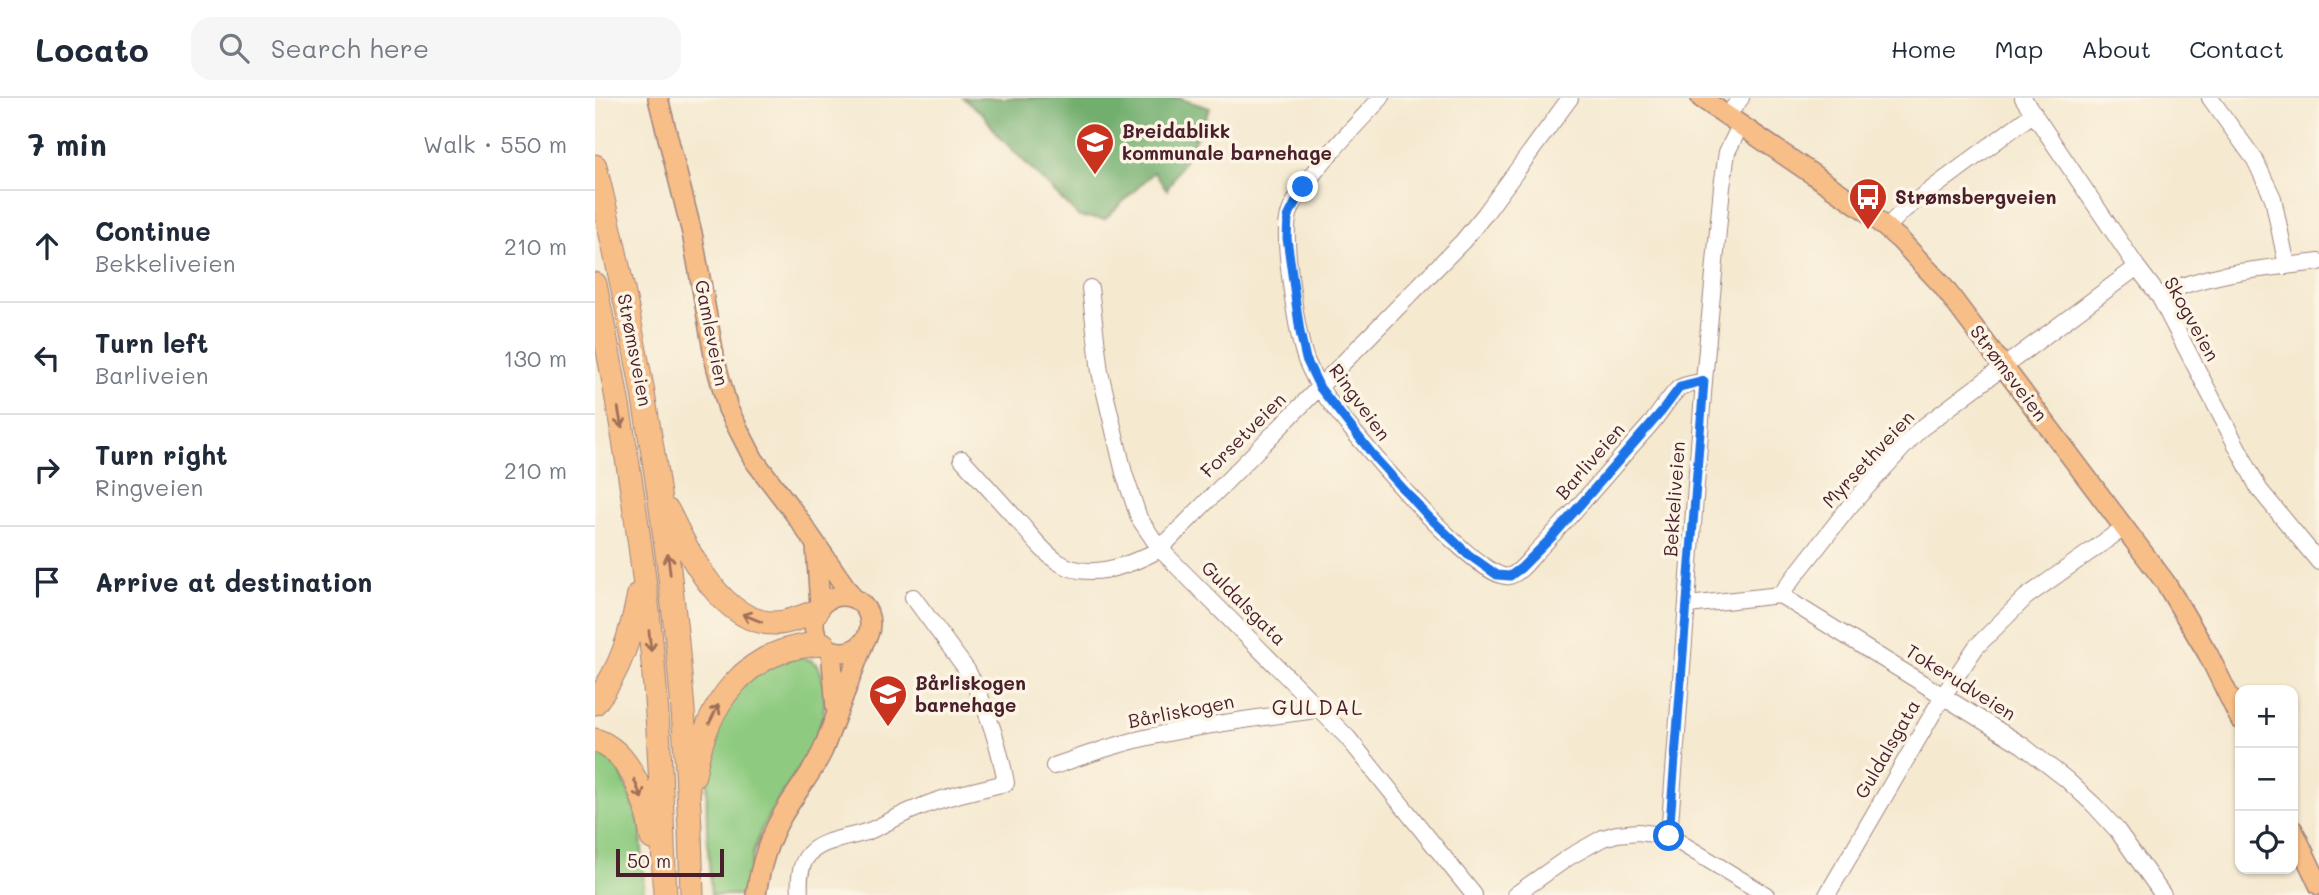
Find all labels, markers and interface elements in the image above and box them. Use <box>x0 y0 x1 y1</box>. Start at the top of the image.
search box <box>191 17 681 80</box>
text: Locato <box>35 27 149 70</box>
icon: search <box>215 29 253 67</box>
text: Search here <box>271 31 429 65</box>
text: Home <box>1891 33 1956 64</box>
text: Map <box>1994 33 2043 64</box>
text: About <box>2081 33 2151 64</box>
text: Contact <box>2189 33 2284 64</box>
place label: Breidablikk kommunale barnehage <box>1122 118 1332 165</box>
school or university icon: Breidablikk kommunale barnehage <box>1074 121 1116 176</box>
text: 7 min <box>28 124 107 164</box>
text: Walk · 550 m <box>423 129 567 159</box>
route end <box>1287 171 1318 202</box>
bus stop icon: Strømsbergveien <box>1847 176 1889 231</box>
place label: Strømsbergveien <box>1895 184 2056 209</box>
text: Continue <box>95 214 211 248</box>
icon: ahead <box>28 227 66 265</box>
text: 210 m <box>504 231 567 261</box>
text: Bekkeliveien <box>95 248 235 278</box>
street label: Skogveien <box>2159 272 2226 365</box>
street label: Gamleveien <box>690 278 735 388</box>
street label: Strømsveien <box>612 291 659 408</box>
street label: Strømsveien <box>1965 320 2054 426</box>
text: Turn left <box>95 326 208 360</box>
icon: left <box>28 339 66 377</box>
text: 130 m <box>503 343 567 373</box>
street label: Ringveien <box>1324 358 1397 445</box>
text: Barliveien <box>95 360 208 390</box>
street label: Forsetveien <box>1195 387 1291 483</box>
street label: Myrsethveien <box>1816 405 1919 513</box>
one-way arrow <box>614 406 627 429</box>
street label: Barliveien <box>1549 417 1630 504</box>
text: Turn right <box>95 438 228 472</box>
street label: Bekkeliveien <box>1657 440 1690 558</box>
icon: right <box>28 451 66 489</box>
text: 210 m <box>504 455 567 485</box>
text: Ringveien <box>95 472 203 502</box>
one-way arrow <box>663 553 676 575</box>
street label: Guldalsgata <box>1197 555 1292 650</box>
icon: arrive <box>28 563 66 601</box>
text: Arrive at destination <box>95 565 372 599</box>
one-way arrow <box>741 610 763 623</box>
one-way arrow <box>644 629 657 652</box>
street label: Tokerudveien <box>1901 638 2021 725</box>
place label: Bårliskogen barnehage <box>915 670 1026 717</box>
school or university icon: Bårliskogen barnehage <box>867 673 909 728</box>
map controls <box>2235 685 2298 874</box>
button: + <box>2235 685 2298 748</box>
street label: Bårliskogen <box>1126 688 1236 733</box>
district label: GULDAL <box>1272 693 1364 720</box>
street label: Guldalsgata <box>1848 695 1925 803</box>
one-way arrow <box>707 704 721 724</box>
button: − <box>2235 748 2298 811</box>
one-way arrow <box>633 777 646 799</box>
button: locate <box>2235 811 2298 874</box>
route start <box>1653 820 1684 851</box>
scale bar <box>616 846 725 878</box>
text: 50 m <box>627 848 671 873</box>

